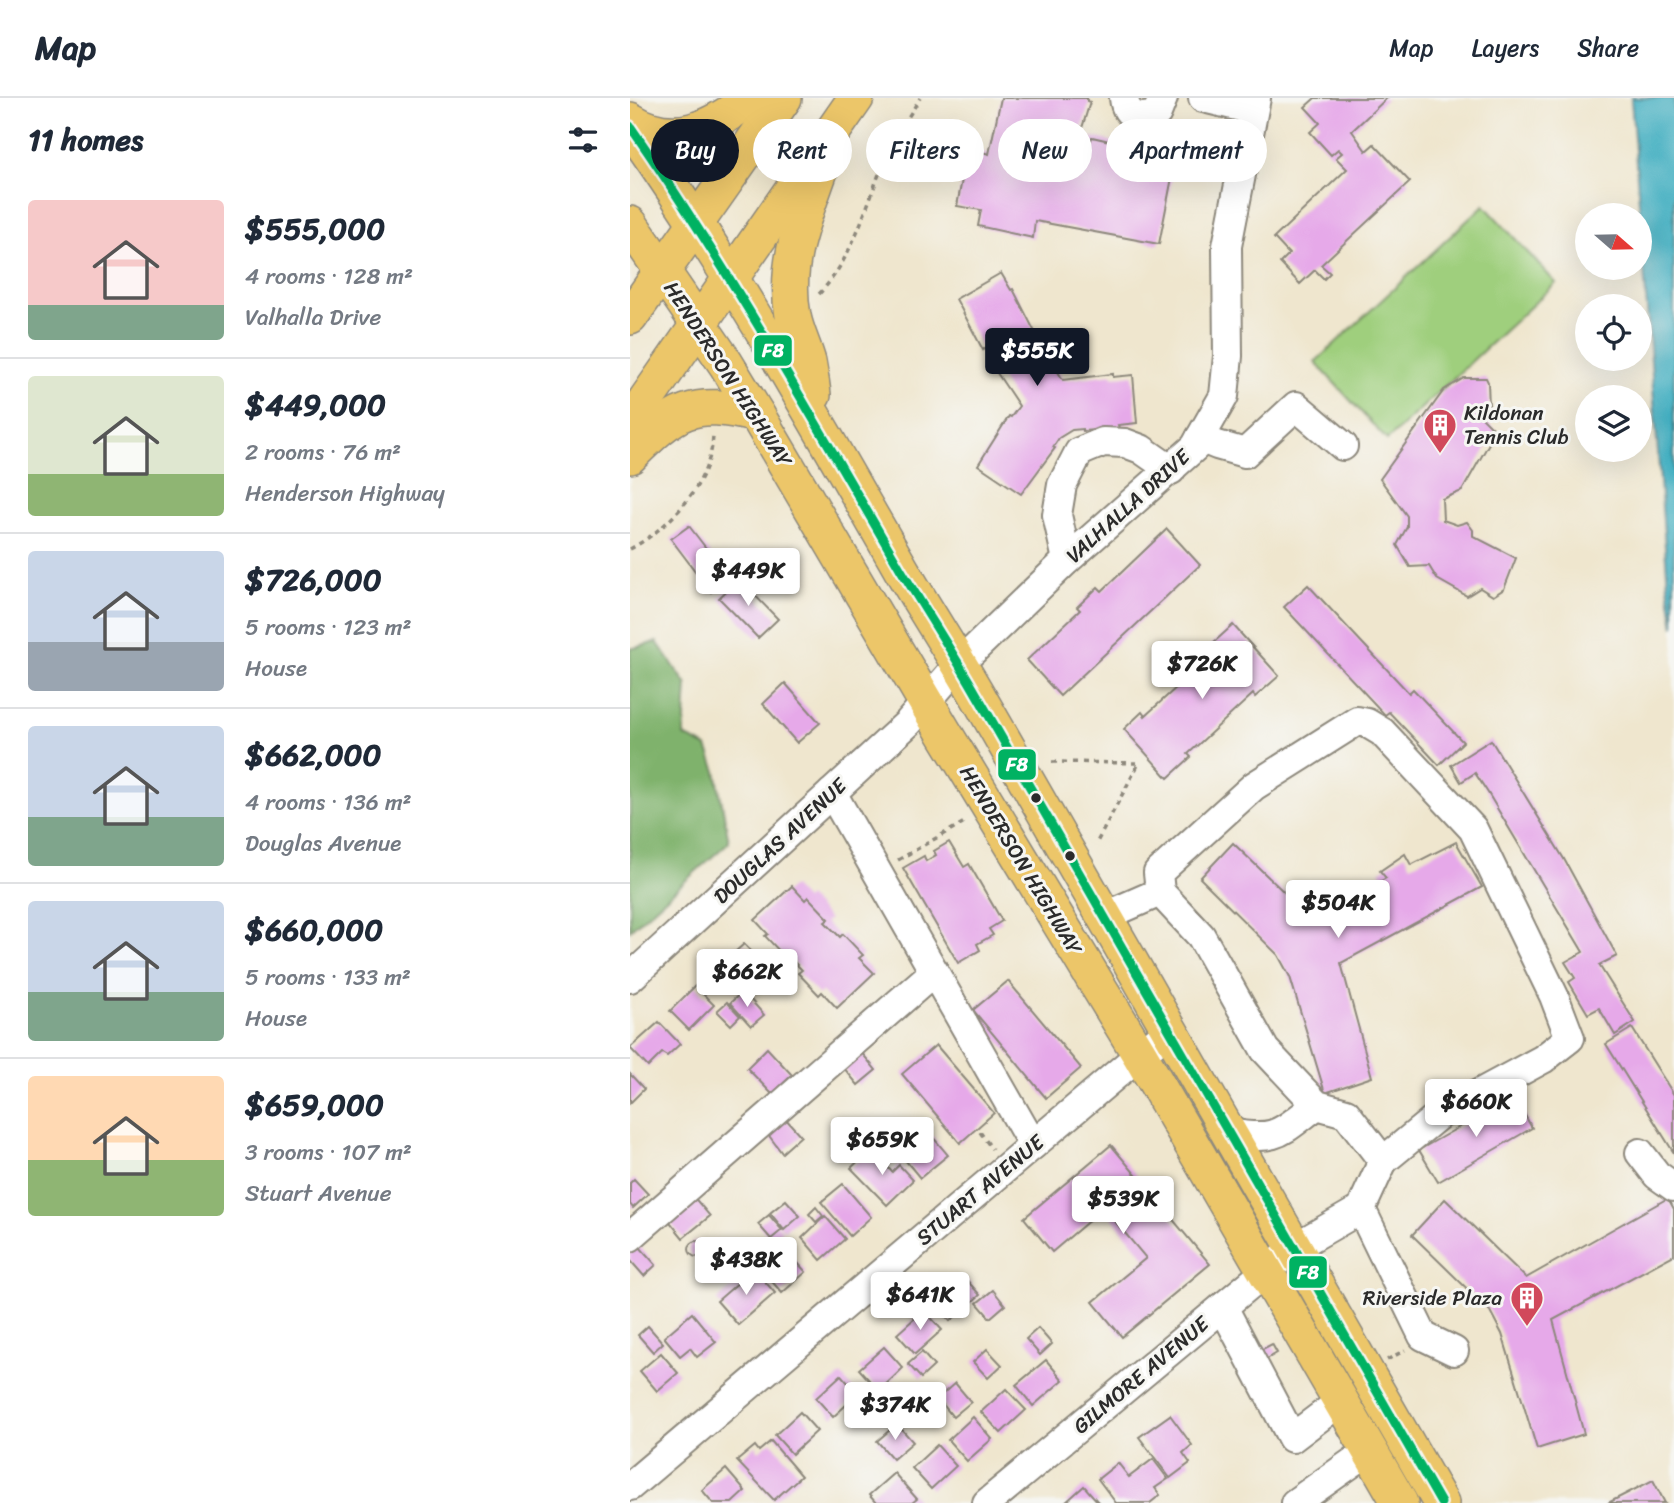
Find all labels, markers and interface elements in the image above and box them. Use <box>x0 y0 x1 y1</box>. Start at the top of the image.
text: Map <box>35 19 96 77</box>
text: Map <box>1389 27 1434 69</box>
text: Layers <box>1472 27 1539 69</box>
text: Share <box>1577 27 1639 69</box>
text: 11 homes <box>28 113 143 167</box>
chip: Buy <box>651 119 739 182</box>
chip: Rent <box>753 119 852 182</box>
chip: Filters <box>866 119 984 182</box>
chip: New <box>998 119 1092 182</box>
chip: Apartment <box>1106 119 1267 182</box>
icon: filters <box>564 121 602 159</box>
text: $555,000 <box>245 202 385 256</box>
north arrow <box>1575 203 1652 280</box>
map controls <box>1575 203 1652 462</box>
icon: home <box>84 228 168 312</box>
text: 4 rooms · 128 m² <box>245 256 413 297</box>
street label: HENDERSON HIGHWAY <box>653 273 804 476</box>
button: locate <box>1575 294 1652 371</box>
text: Valhalla Drive <box>245 297 381 338</box>
pin: $555K <box>988 328 1086 388</box>
text: $555K <box>1001 330 1073 371</box>
line badge: F8 <box>753 334 793 367</box>
text: F8 <box>761 334 784 367</box>
text: $449,000 <box>245 378 386 432</box>
button: layers <box>1575 385 1652 462</box>
place label: Kildonan Tennis Club <box>1464 394 1569 456</box>
icon: home <box>84 404 168 488</box>
building icon: Kildonan Tennis Club <box>1421 406 1459 455</box>
text: 2 rooms · 76 m² <box>245 432 401 473</box>
street label: VALHALLA DRIVE <box>1057 438 1200 573</box>
text: Henderson Highway <box>245 473 445 514</box>
pin: $449K <box>699 548 797 608</box>
text: $449K <box>712 550 784 591</box>
text: $726,000 <box>245 553 382 607</box>
icon: home <box>84 579 168 663</box>
text: 5 rooms · 123 m² <box>245 607 412 648</box>
pin: $726K <box>1153 642 1251 701</box>
text: $726K <box>1168 643 1236 684</box>
text: House <box>245 648 307 689</box>
text: $662,000 <box>245 728 382 782</box>
line badge: F8 <box>997 748 1037 781</box>
text: F8 <box>1005 748 1028 781</box>
icon: home <box>84 754 168 838</box>
street label: HENDERSON HIGHWAY <box>949 758 1094 964</box>
street label: DOUGLAS AVENUE <box>704 767 857 914</box>
text: 4 rooms · 136 m² <box>245 782 412 823</box>
unlabelled marker <box>1029 791 1043 805</box>
text: Douglas Avenue <box>245 823 401 864</box>
unlabelled marker <box>1063 849 1077 863</box>
pin: $504K <box>1289 880 1387 940</box>
text: $504K <box>1302 882 1374 923</box>
text: $660,000 <box>245 903 383 957</box>
icon: home <box>84 929 168 1013</box>
pin: $662K <box>698 950 796 1009</box>
text: $662K <box>713 951 781 992</box>
text: 5 rooms · 133 m² <box>245 957 411 998</box>
text: House <box>245 998 307 1039</box>
text: $659,000 <box>245 1078 384 1132</box>
pin: $660K <box>1427 1080 1525 1139</box>
text: $660K <box>1441 1081 1511 1122</box>
icon: home <box>84 1104 168 1188</box>
pin: $659K <box>833 1118 931 1177</box>
text: $659K <box>847 1119 917 1160</box>
street label: STUART AVENUE <box>907 1124 1054 1255</box>
text: 3 rooms · 107 m² <box>245 1132 412 1173</box>
text: Stuart Avenue <box>245 1173 391 1214</box>
pin: $539K <box>1074 1176 1172 1236</box>
text: $539K <box>1088 1178 1158 1219</box>
pin: $438K <box>697 1238 795 1297</box>
text: $438K <box>711 1239 781 1280</box>
line badge: F8 <box>1288 1255 1328 1289</box>
text: F8 <box>1296 1256 1319 1289</box>
pin: $641K <box>871 1272 969 1332</box>
text: $641K <box>887 1274 953 1315</box>
place label: Riverside Plaza <box>1363 1279 1502 1317</box>
building icon: Riverside Plaza <box>1508 1279 1546 1328</box>
street label: GILMORE AVENUE <box>1064 1305 1219 1444</box>
pin: $374K <box>846 1382 944 1442</box>
text: $374K <box>860 1384 930 1425</box>

